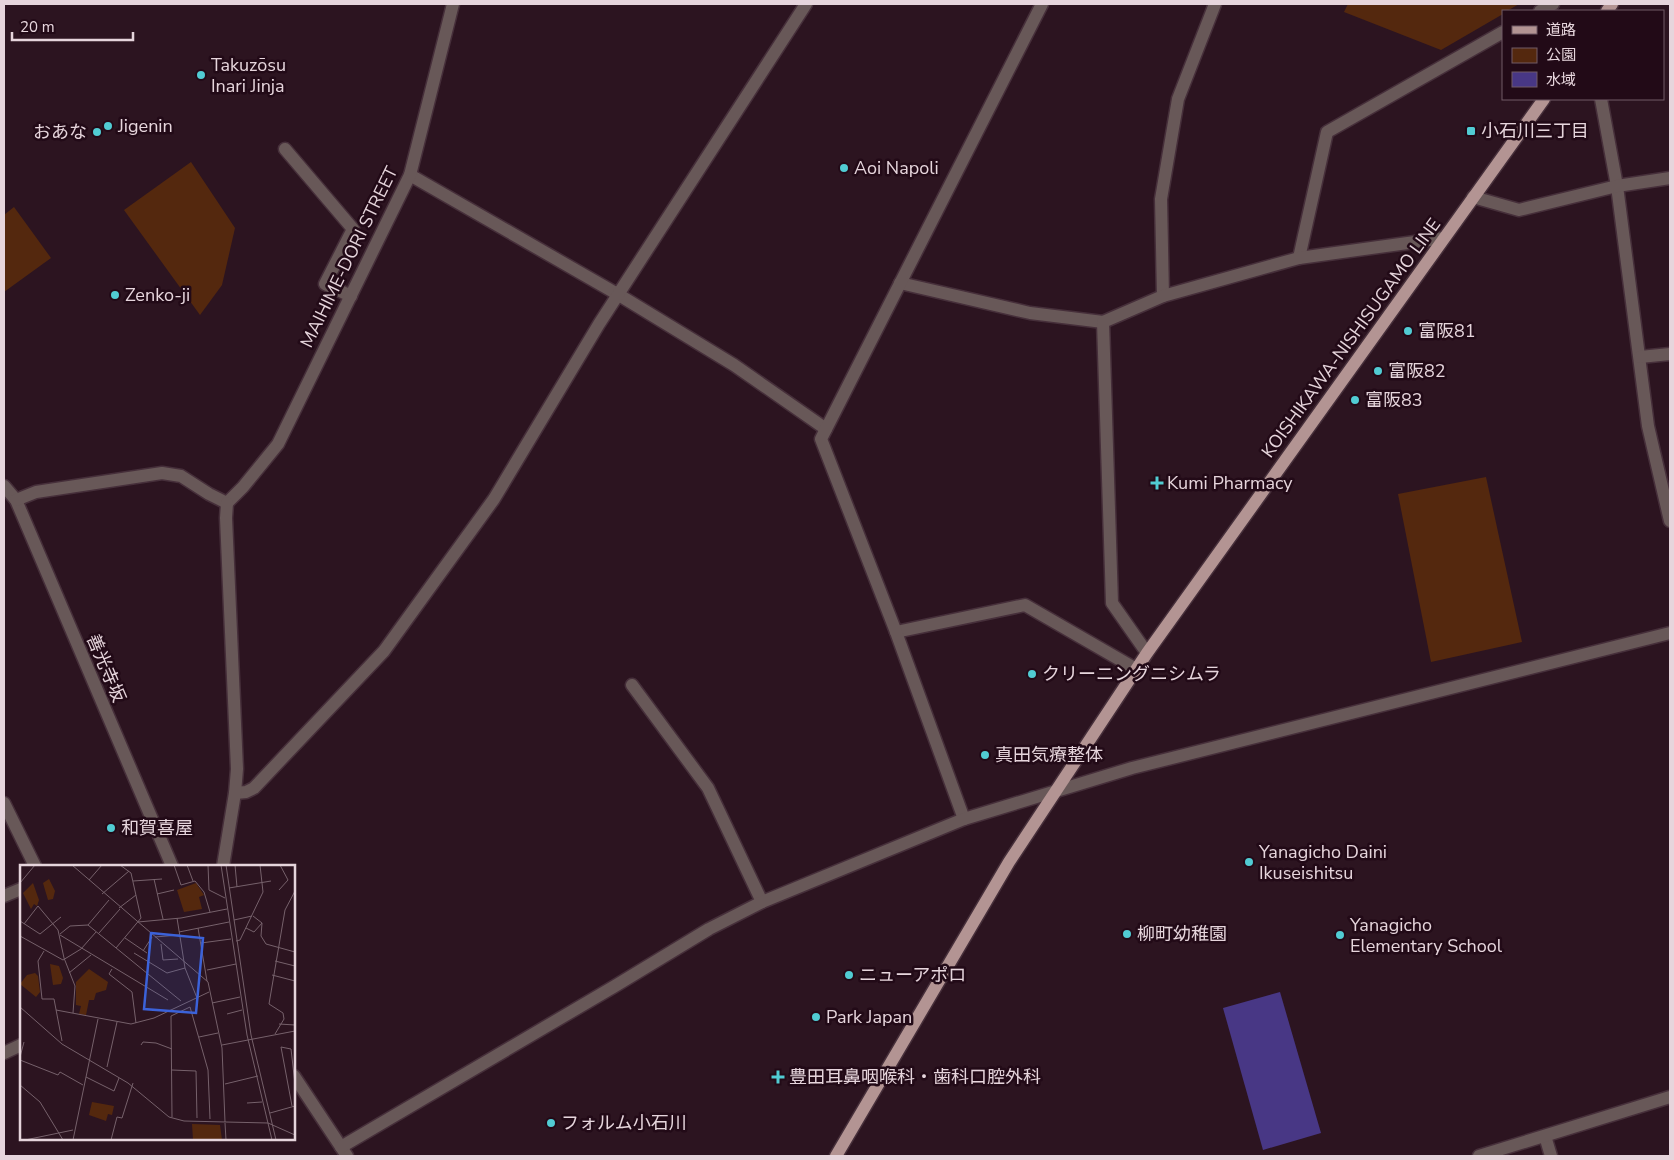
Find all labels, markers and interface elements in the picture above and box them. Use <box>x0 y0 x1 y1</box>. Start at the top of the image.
scale bar <box>12 10 134 42</box>
legend <box>1502 10 1664 100</box>
text: 20 m <box>20 17 55 37</box>
text: 道路 <box>1546 20 1576 40</box>
text: 公園 <box>1546 45 1576 65</box>
place label: Takuzōsu Inari Jinja <box>211 53 286 98</box>
marker: Takuzōsu Inari Jinja <box>195 69 207 81</box>
text: 水域 <box>1546 70 1576 90</box>
place label: Jigenin <box>117 114 173 138</box>
place label: 小石川三丁目 <box>1481 119 1589 143</box>
place label: おあな <box>33 120 87 144</box>
marker: Jigenin <box>102 120 114 132</box>
marker: 小石川三丁目 <box>1465 125 1477 137</box>
marker: おあな <box>91 126 103 138</box>
place label: Aoi Napoli <box>854 156 939 180</box>
street label: MAIHIME-DORI STREET <box>295 162 403 352</box>
marker: Aoi Napoli <box>838 162 850 174</box>
street label: KOISHIKAWA-NISHISUGAMO LINE <box>1256 214 1446 462</box>
place label: Zenko-ji <box>125 283 190 307</box>
marker: Zenko-ji <box>109 289 121 301</box>
place label: 富阪81 <box>1418 319 1476 343</box>
marker: 富阪81 <box>1402 325 1414 337</box>
place label: 富阪82 <box>1388 359 1446 383</box>
marker: 富阪82 <box>1372 365 1384 377</box>
place label: 富阪83 <box>1365 388 1423 412</box>
marker: 富阪83 <box>1349 394 1361 406</box>
place label: Kumi Pharmacy <box>1167 471 1293 495</box>
marker: Kumi Pharmacy <box>1151 477 1163 489</box>
street label: 善光寺坂 <box>81 630 131 706</box>
place label: クリーニングニシムラ <box>1042 662 1221 686</box>
marker: クリーニングニシムラ <box>1026 668 1038 680</box>
place label: 真田気療整体 <box>995 743 1103 767</box>
marker: 真田気療整体 <box>979 749 991 761</box>
place label: 和賀喜屋 <box>121 816 193 840</box>
marker: 和賀喜屋 <box>105 822 117 834</box>
place label: Yanagicho Daini Ikuseishitsu <box>1258 840 1387 885</box>
marker: Yanagicho Daini Ikuseishitsu <box>1243 856 1255 868</box>
inset map <box>20 865 295 1140</box>
place label: Yanagicho Elementary School <box>1349 913 1503 958</box>
place label: 柳町幼稚園 <box>1137 922 1227 946</box>
marker: 柳町幼稚園 <box>1121 928 1133 940</box>
marker: Yanagicho Elementary School <box>1334 929 1346 941</box>
place label: ニューアポロ <box>859 963 966 987</box>
marker: ニューアポロ <box>843 969 855 981</box>
place label: Park Japan <box>826 1005 912 1029</box>
marker: Park Japan <box>810 1011 822 1023</box>
place label: 豊田耳鼻咽喉科・歯科口腔外科 <box>789 1065 1041 1089</box>
marker: 豊田耳鼻咽喉科・歯科口腔外科 <box>771 1070 785 1084</box>
place label: フォルム小石川 <box>561 1111 687 1135</box>
marker: フォルム小石川 <box>545 1117 557 1129</box>

